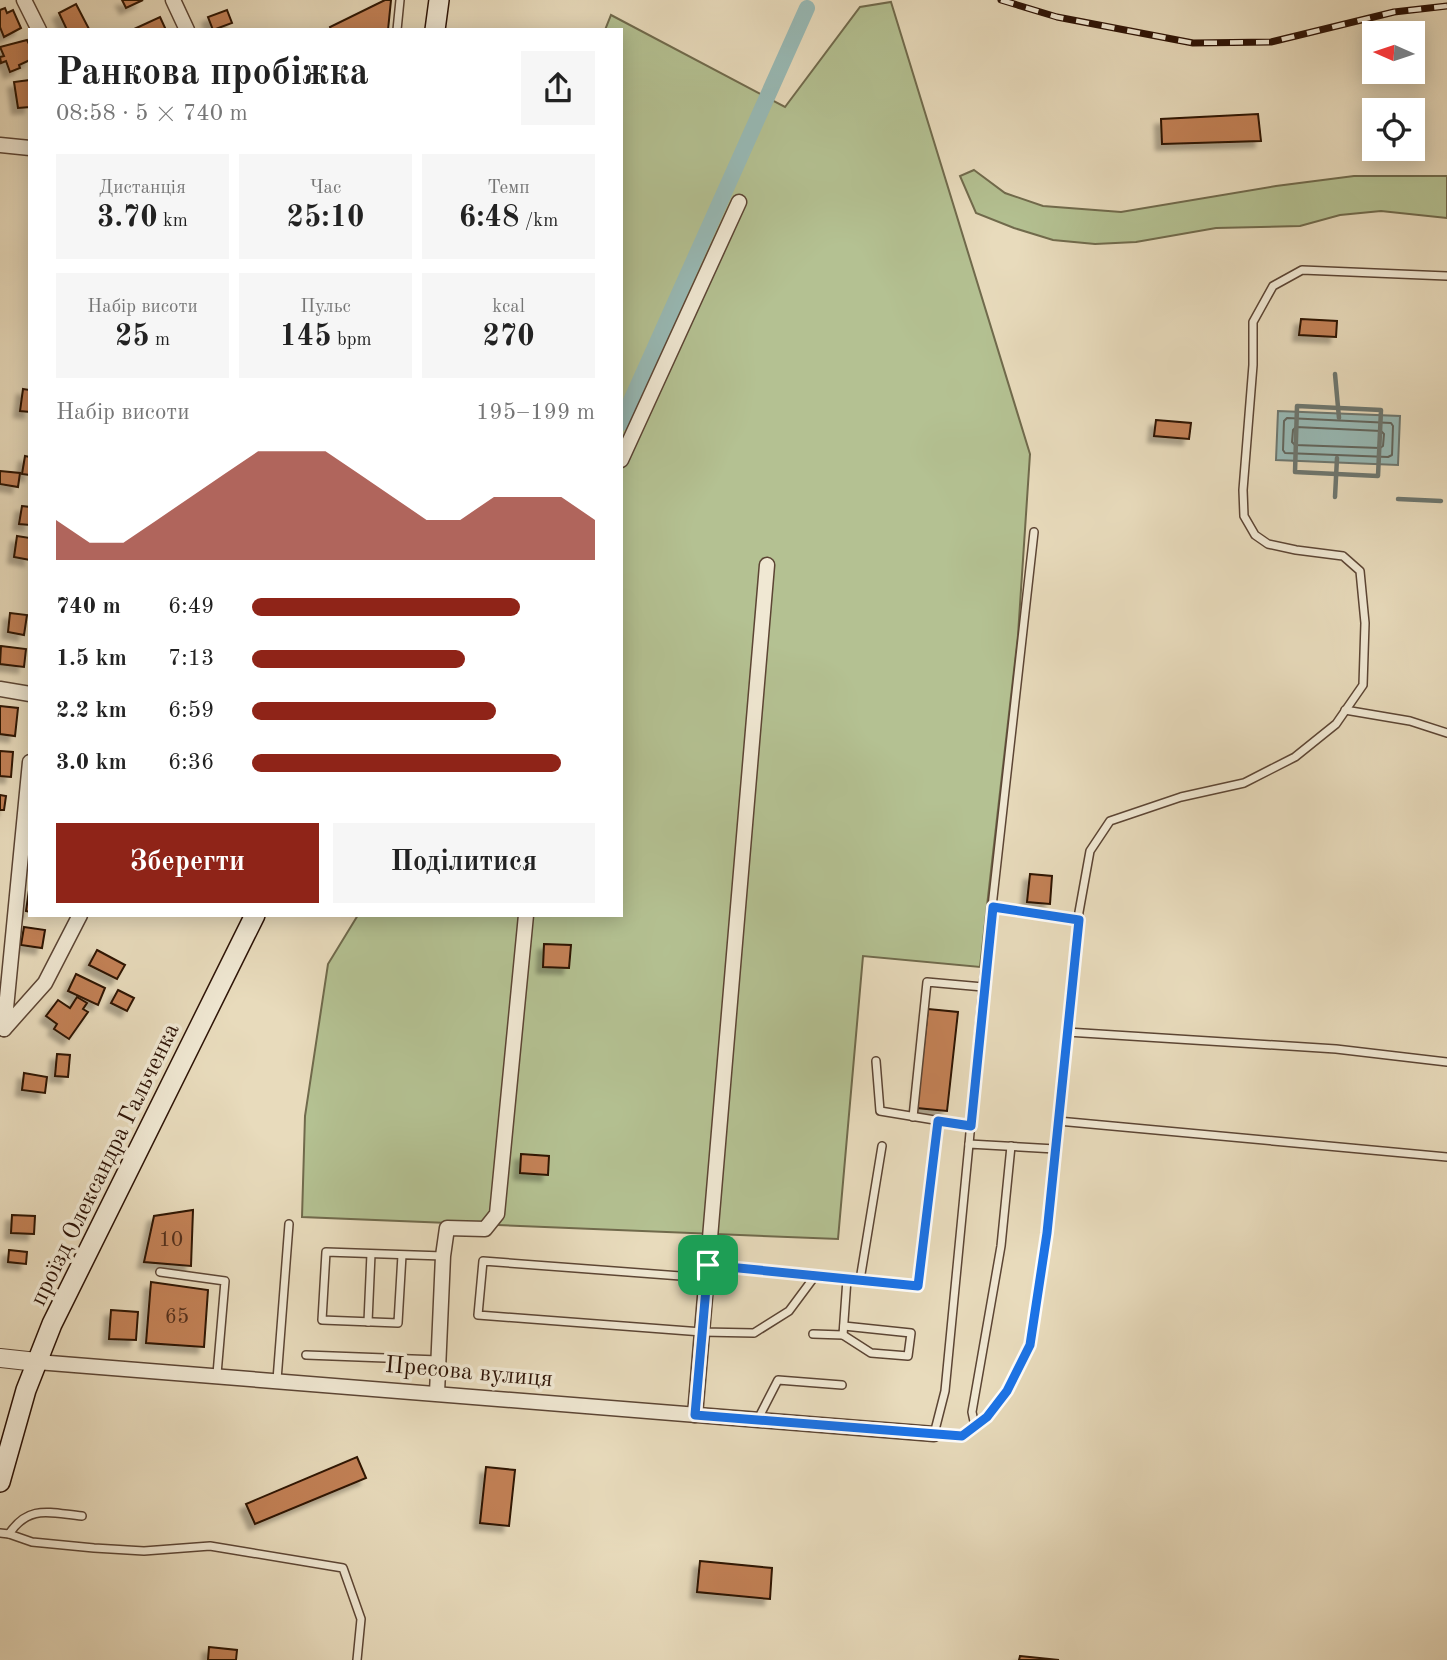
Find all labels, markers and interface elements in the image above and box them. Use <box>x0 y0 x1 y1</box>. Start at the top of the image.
north arrow <box>1362 21 1424 84</box>
map controls <box>1362 21 1425 161</box>
button: share <box>521 51 595 125</box>
text: Ранкова пробіжка <box>56 55 369 93</box>
button: locate <box>1362 98 1425 161</box>
text: 08:58 · 5 × 740 m <box>56 102 248 125</box>
text: Дистанція <box>99 179 186 198</box>
text: Час <box>310 179 341 198</box>
text: Темп <box>487 179 530 198</box>
text: 3.70 <box>97 203 158 233</box>
text: 25:10 <box>287 203 365 233</box>
text: 6:48 <box>459 203 519 233</box>
text: km <box>158 212 188 231</box>
text: /km <box>519 212 558 231</box>
text: Набір висоти <box>87 298 198 317</box>
text: Пульс <box>300 298 351 317</box>
text: kcal <box>492 298 525 317</box>
text: 25 <box>115 322 150 352</box>
text: 145 <box>279 322 332 352</box>
text: 270 <box>482 322 535 352</box>
text: m <box>150 331 170 350</box>
text: bpm <box>332 331 372 350</box>
text: Набір висоти <box>56 401 190 424</box>
text: 195–199 m <box>476 401 595 424</box>
text: 740 m <box>56 595 121 618</box>
text: 6:49 <box>168 595 214 618</box>
text: 1.5 km <box>56 647 127 670</box>
text: 7:13 <box>168 647 214 670</box>
text: 2.2 km <box>56 699 127 722</box>
text: 6:59 <box>168 699 214 722</box>
text: 3.0 km <box>56 751 127 774</box>
text: 6:36 <box>168 751 214 774</box>
button: Зберегти <box>56 823 319 903</box>
button: Поділитися <box>333 823 595 903</box>
street label: проїзд Олександра Гальченка <box>27 1020 185 1310</box>
house number: 10 <box>159 1230 183 1251</box>
pin <box>678 1235 738 1295</box>
icon: arrive <box>689 1246 727 1284</box>
house number: 65 <box>165 1307 189 1328</box>
street label: Пресова вулиця <box>384 1354 554 1392</box>

